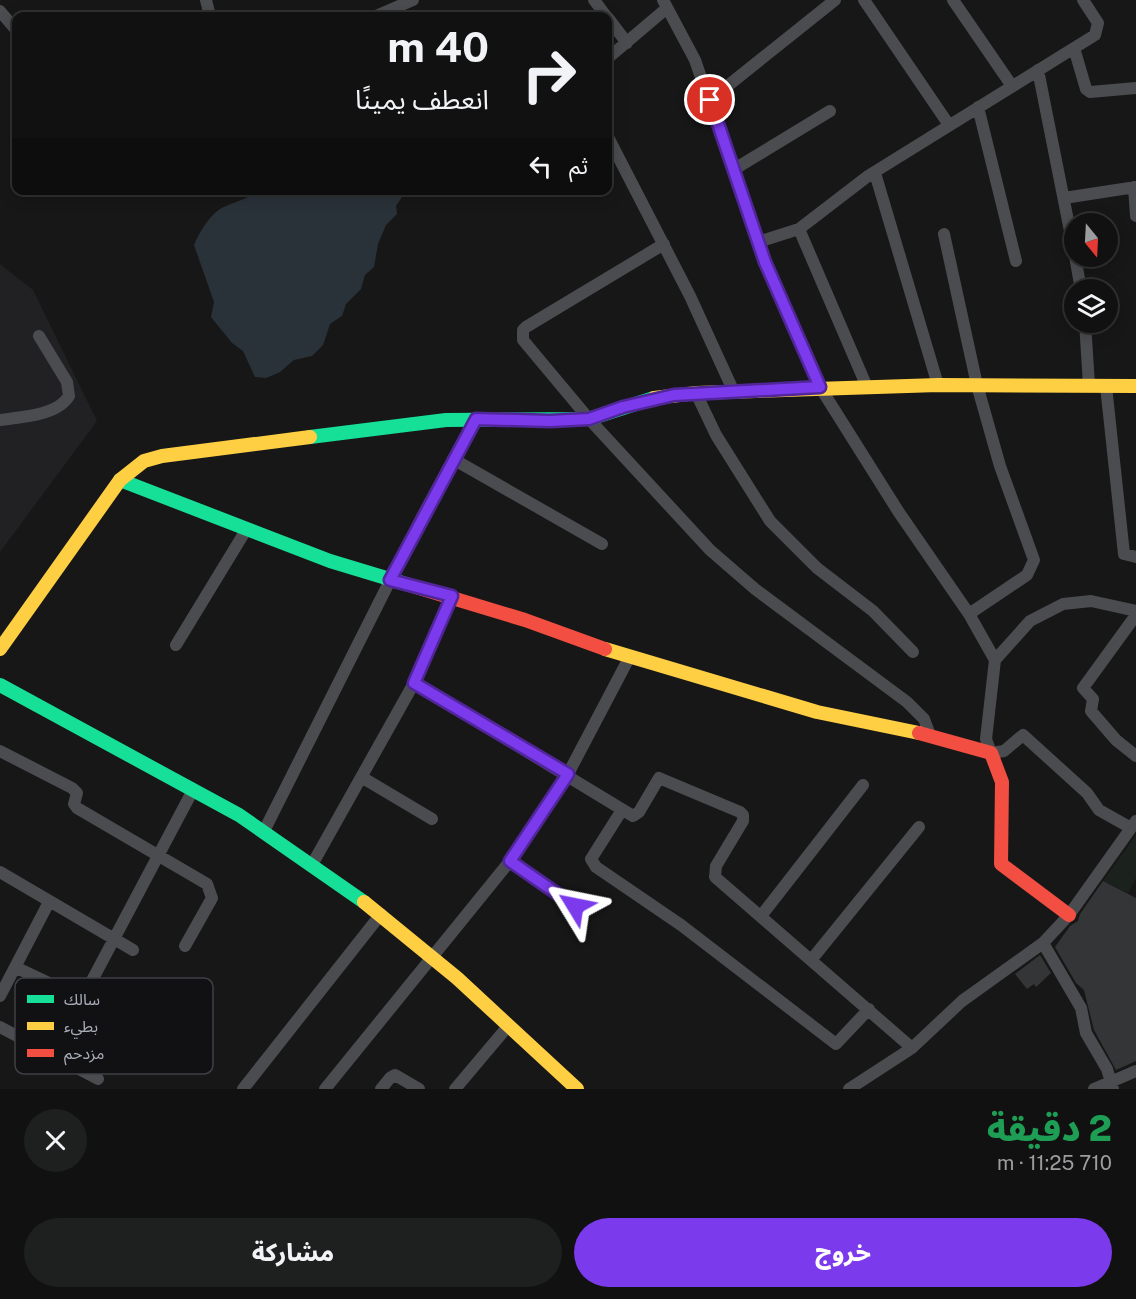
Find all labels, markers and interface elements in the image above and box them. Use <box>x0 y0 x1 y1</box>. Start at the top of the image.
text: 40 m <box>387 22 489 71</box>
icon: right <box>510 36 588 114</box>
pin <box>684 74 735 125</box>
text: انعطف يمينًا <box>355 83 489 115</box>
icon: arrive <box>693 83 726 116</box>
icon: left <box>524 150 557 183</box>
text: ثم <box>569 153 588 179</box>
north arrow <box>1064 213 1118 267</box>
map controls <box>1064 213 1118 333</box>
button: layers <box>1064 279 1118 333</box>
position arrow <box>543 874 607 938</box>
legend <box>15 978 213 1074</box>
text: سالك <box>64 990 100 1009</box>
text: بطيء <box>64 1017 98 1039</box>
text: مزدحم <box>64 1044 104 1066</box>
text: 2 دقيقة <box>987 1107 1112 1149</box>
button: close <box>24 1109 87 1172</box>
text: 710 m · 11:25 <box>997 1151 1112 1175</box>
button: مشاركة <box>24 1218 562 1287</box>
button: خروج <box>574 1218 1112 1287</box>

